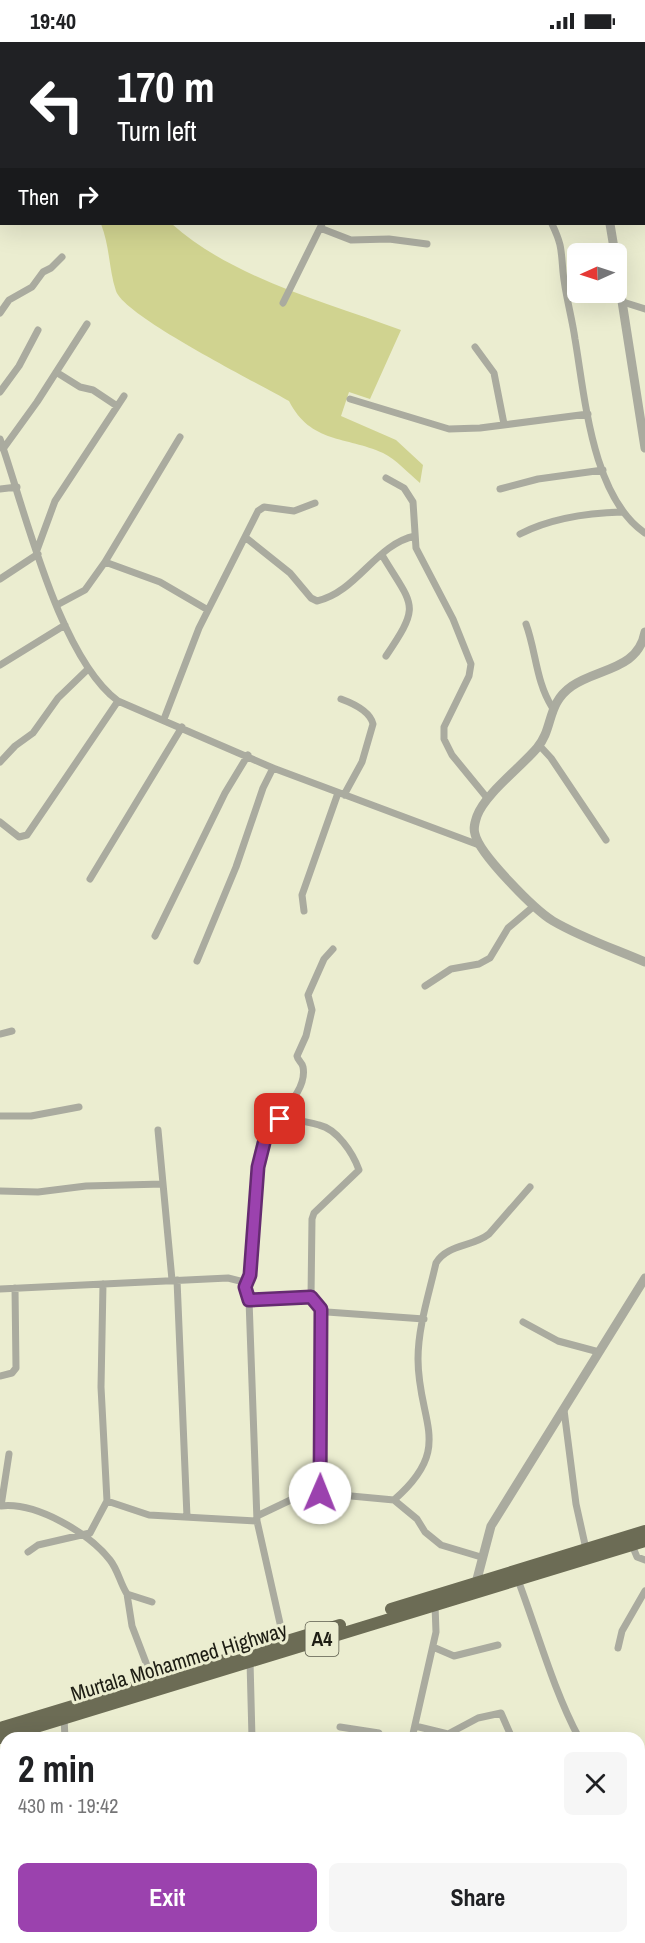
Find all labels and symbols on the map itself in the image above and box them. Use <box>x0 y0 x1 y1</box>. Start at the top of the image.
north arrow <box>567 243 627 303</box>
pin <box>254 1093 305 1144</box>
position arrow <box>288 1461 352 1525</box>
street label: Murtala Mohammed Highway <box>67 1615 291 1708</box>
road number: A4 <box>306 1622 338 1656</box>

